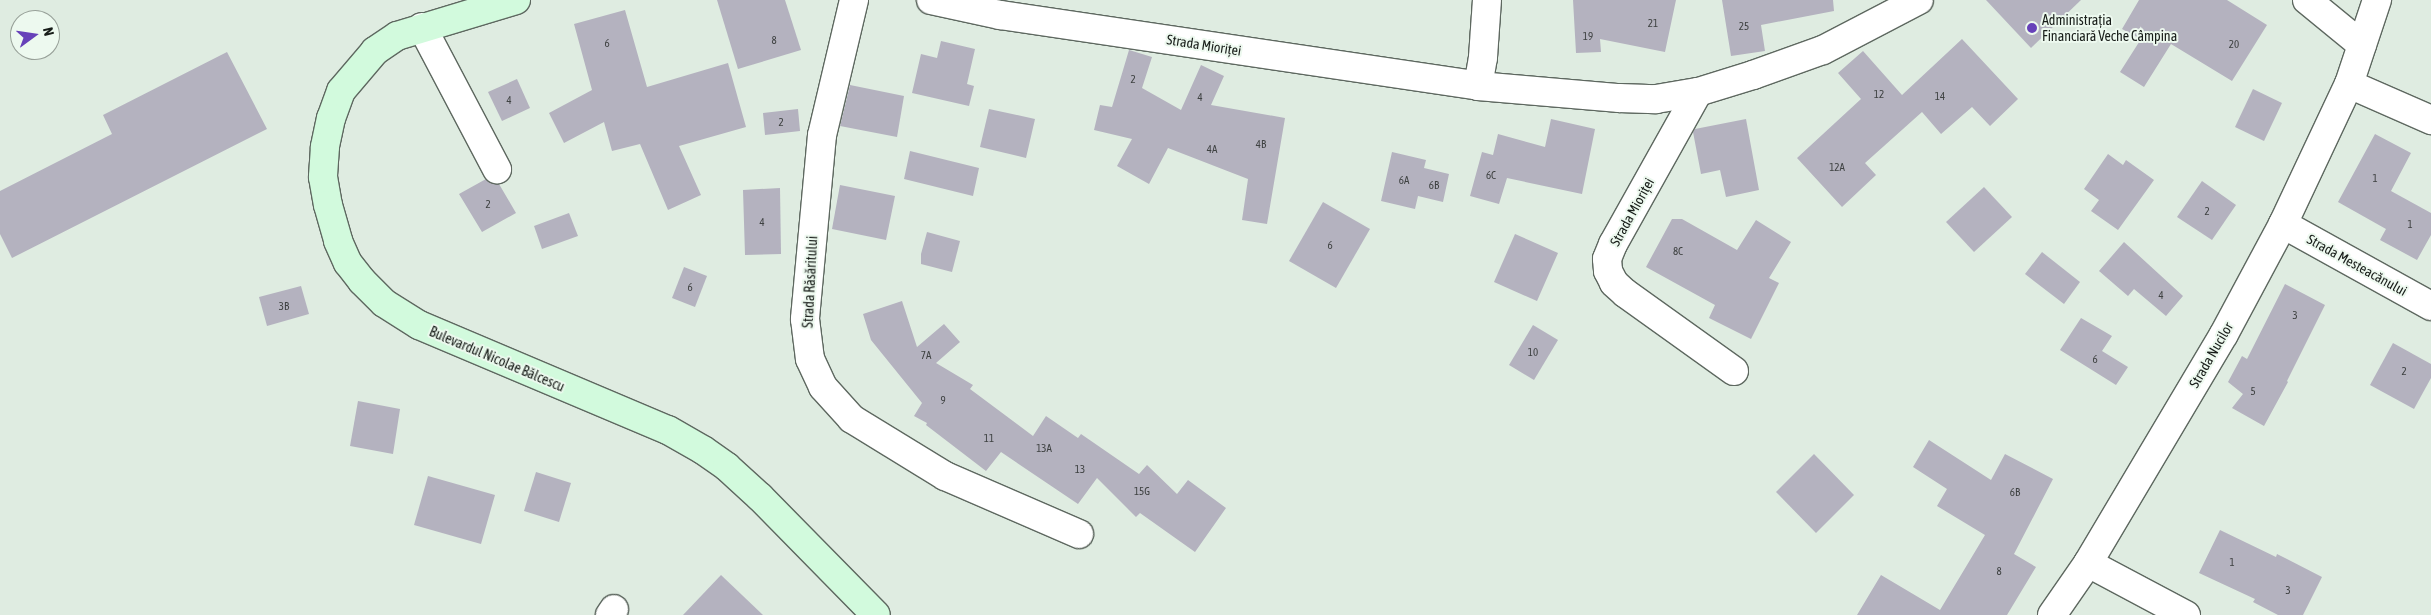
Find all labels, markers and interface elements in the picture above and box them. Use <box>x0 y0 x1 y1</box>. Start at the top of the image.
north arrow <box>10 10 60 60</box>
place label: Administrația Financiară Veche Câmpina <box>2042 12 2177 44</box>
house number: 21 <box>1648 16 1658 30</box>
house number: 25 <box>1739 19 1749 33</box>
marker: Administrația Financiară Veche Câmpina <box>2026 22 2038 34</box>
text: N <box>40 26 57 38</box>
house number: 19 <box>1583 29 1593 43</box>
street label: Strada Mioriței <box>1165 31 1243 59</box>
house number: 8 <box>771 33 777 47</box>
house number: 6 <box>604 36 610 50</box>
house number: 20 <box>2229 37 2239 51</box>
house number: 2 <box>1130 72 1136 86</box>
house number: 12 <box>1874 87 1884 101</box>
house number: 14 <box>1935 89 1945 103</box>
house number: 4 <box>1197 90 1203 104</box>
house number: 4 <box>506 93 512 107</box>
house number: 2 <box>778 115 784 129</box>
house number: 4B <box>1256 137 1266 151</box>
house number: 4A <box>1207 142 1217 156</box>
house number: 12A <box>1829 160 1845 174</box>
house number: 6C <box>1486 168 1496 182</box>
house number: 1 <box>2372 171 2378 185</box>
house number: 6A <box>1399 173 1409 187</box>
street label: Strada Mioriței <box>1606 175 1658 249</box>
house number: 6B <box>1429 178 1439 192</box>
house number: 2 <box>485 197 491 211</box>
house number: 2 <box>2204 204 2210 218</box>
house number: 4 <box>759 215 765 229</box>
house number: 1 <box>2407 217 2413 231</box>
street label: Strada Mesteacănului <box>2304 231 2410 299</box>
street label: Strada Răsăritului <box>799 236 821 328</box>
house number: 6 <box>1327 238 1333 252</box>
house number: 8C <box>1673 244 1683 258</box>
house number: 6 <box>687 280 693 294</box>
house number: 4 <box>2158 288 2164 302</box>
house number: 3B <box>279 299 289 313</box>
house number: 3 <box>2292 308 2298 322</box>
street label: Strada Nucilor <box>2185 319 2237 391</box>
street label: Bulevardul Nicolae Bălcescu <box>427 323 567 395</box>
house number: 10 <box>1528 345 1538 359</box>
house number: 7A <box>921 348 931 362</box>
house number: 6 <box>2092 352 2098 366</box>
house number: 2 <box>2401 364 2407 378</box>
house number: 5 <box>2250 384 2256 398</box>
house number: 9 <box>940 393 946 407</box>
house number: 11 <box>984 431 994 445</box>
house number: 13A <box>1036 441 1052 455</box>
house number: 13 <box>1075 462 1085 476</box>
house number: 15G <box>1134 484 1150 498</box>
house number: 6B <box>2010 485 2020 499</box>
house number: 1 <box>2229 555 2235 569</box>
house number: 8 <box>1996 564 2002 578</box>
house number: 3 <box>2285 583 2291 597</box>

